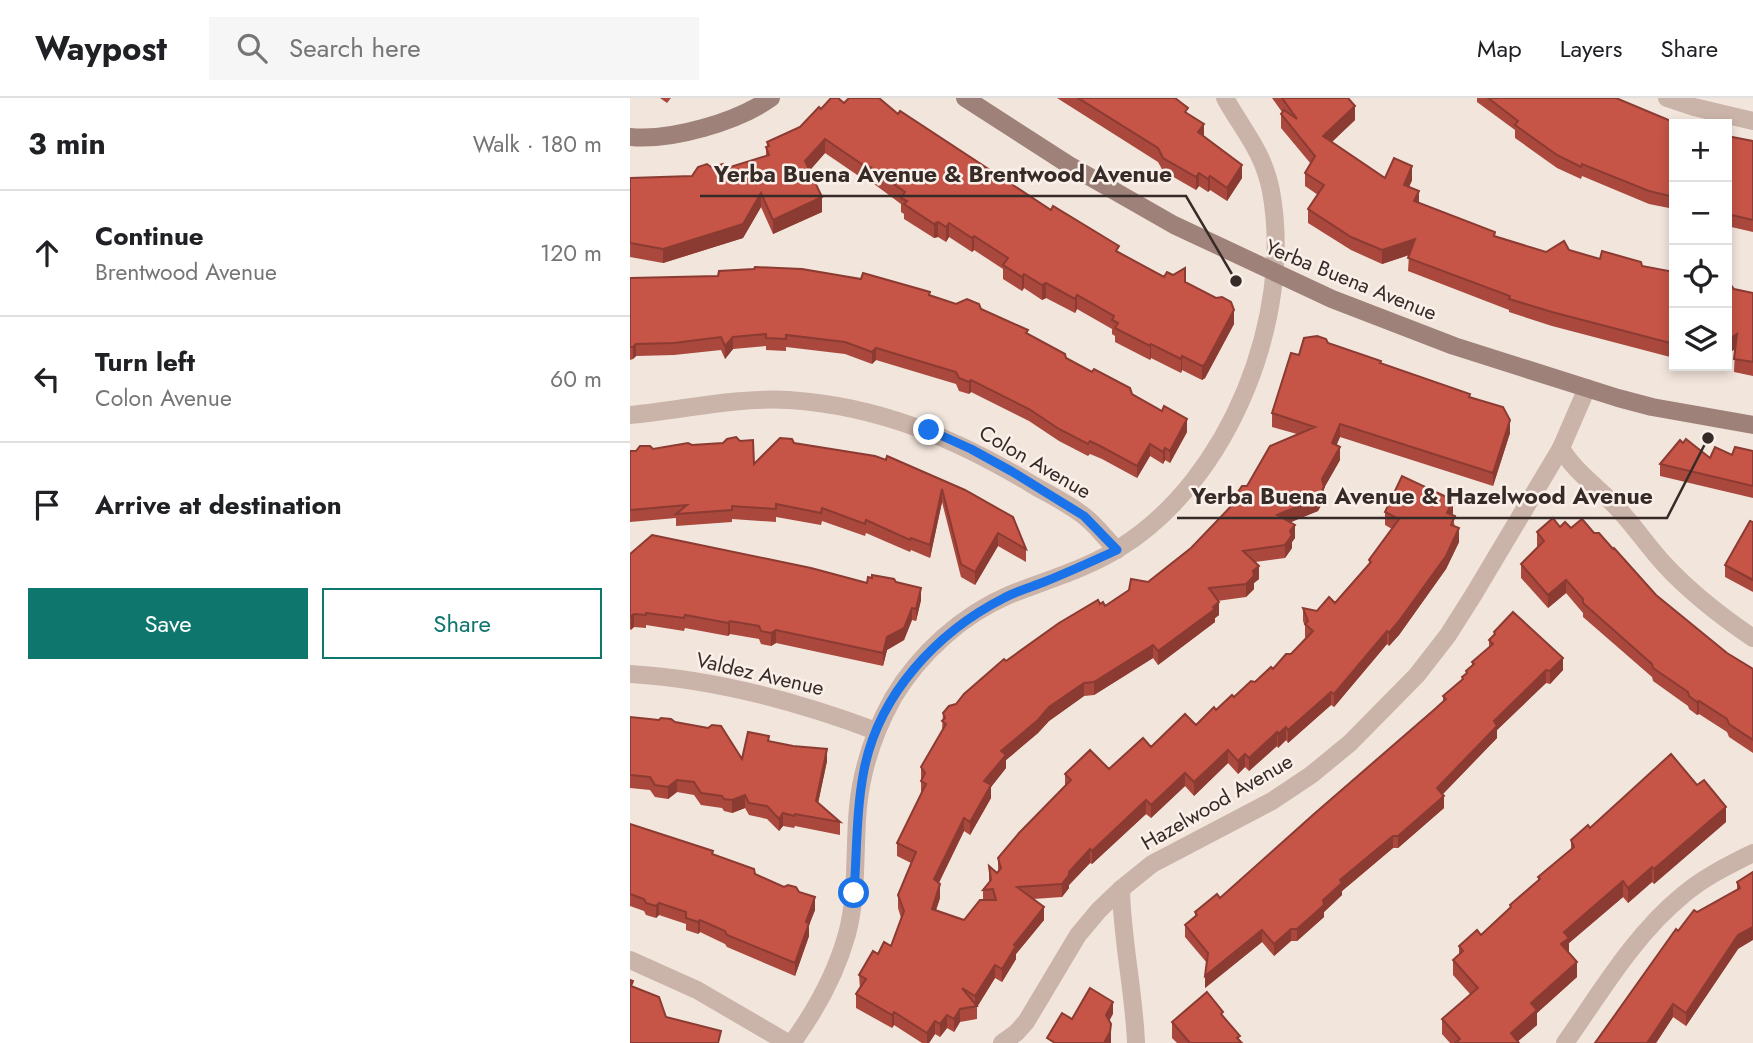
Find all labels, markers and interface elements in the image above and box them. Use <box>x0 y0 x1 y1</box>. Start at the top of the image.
search box <box>209 17 699 80</box>
text: Waypost <box>35 25 167 72</box>
icon: search <box>233 29 271 67</box>
text: Search here <box>289 29 421 67</box>
text: Map <box>1477 31 1522 66</box>
text: Layers <box>1560 31 1622 66</box>
text: Share <box>1660 31 1718 66</box>
map controls <box>1669 119 1732 371</box>
button: + <box>1669 119 1732 182</box>
text: 3 min <box>28 122 106 165</box>
text: Walk · 180 m <box>473 127 602 161</box>
callout: Yerba Buena Avenue & Brentwood Avenue <box>700 152 1186 196</box>
text: Yerba Buena Avenue & Brentwood Avenue <box>713 157 1172 191</box>
button: − <box>1669 182 1732 245</box>
text: Continue <box>95 217 204 255</box>
street label: Yerba Buena Avenue <box>1261 232 1441 328</box>
icon: ahead <box>28 234 66 272</box>
text: 120 m <box>540 236 602 270</box>
button: locate <box>1669 245 1732 308</box>
text: Brentwood Avenue <box>95 255 277 289</box>
button: layers <box>1669 308 1732 371</box>
text: Turn left <box>95 343 195 381</box>
icon: left <box>28 360 66 398</box>
text: 60 m <box>550 362 602 396</box>
text: Colon Avenue <box>95 381 232 415</box>
route end <box>913 414 944 445</box>
street label: Colon Avenue <box>973 418 1097 506</box>
callout: Yerba Buena Avenue & Hazelwood Avenue <box>1177 474 1667 518</box>
text: Yerba Buena Avenue & Hazelwood Avenue <box>1190 479 1653 513</box>
icon: arrive <box>28 486 66 524</box>
text: Arrive at destination <box>95 486 342 524</box>
button: Save <box>28 588 308 659</box>
button: Share <box>322 588 602 659</box>
street label: Valdez Avenue <box>693 645 827 703</box>
street label: Hazelwood Avenue <box>1136 746 1299 858</box>
route start <box>838 877 869 908</box>

